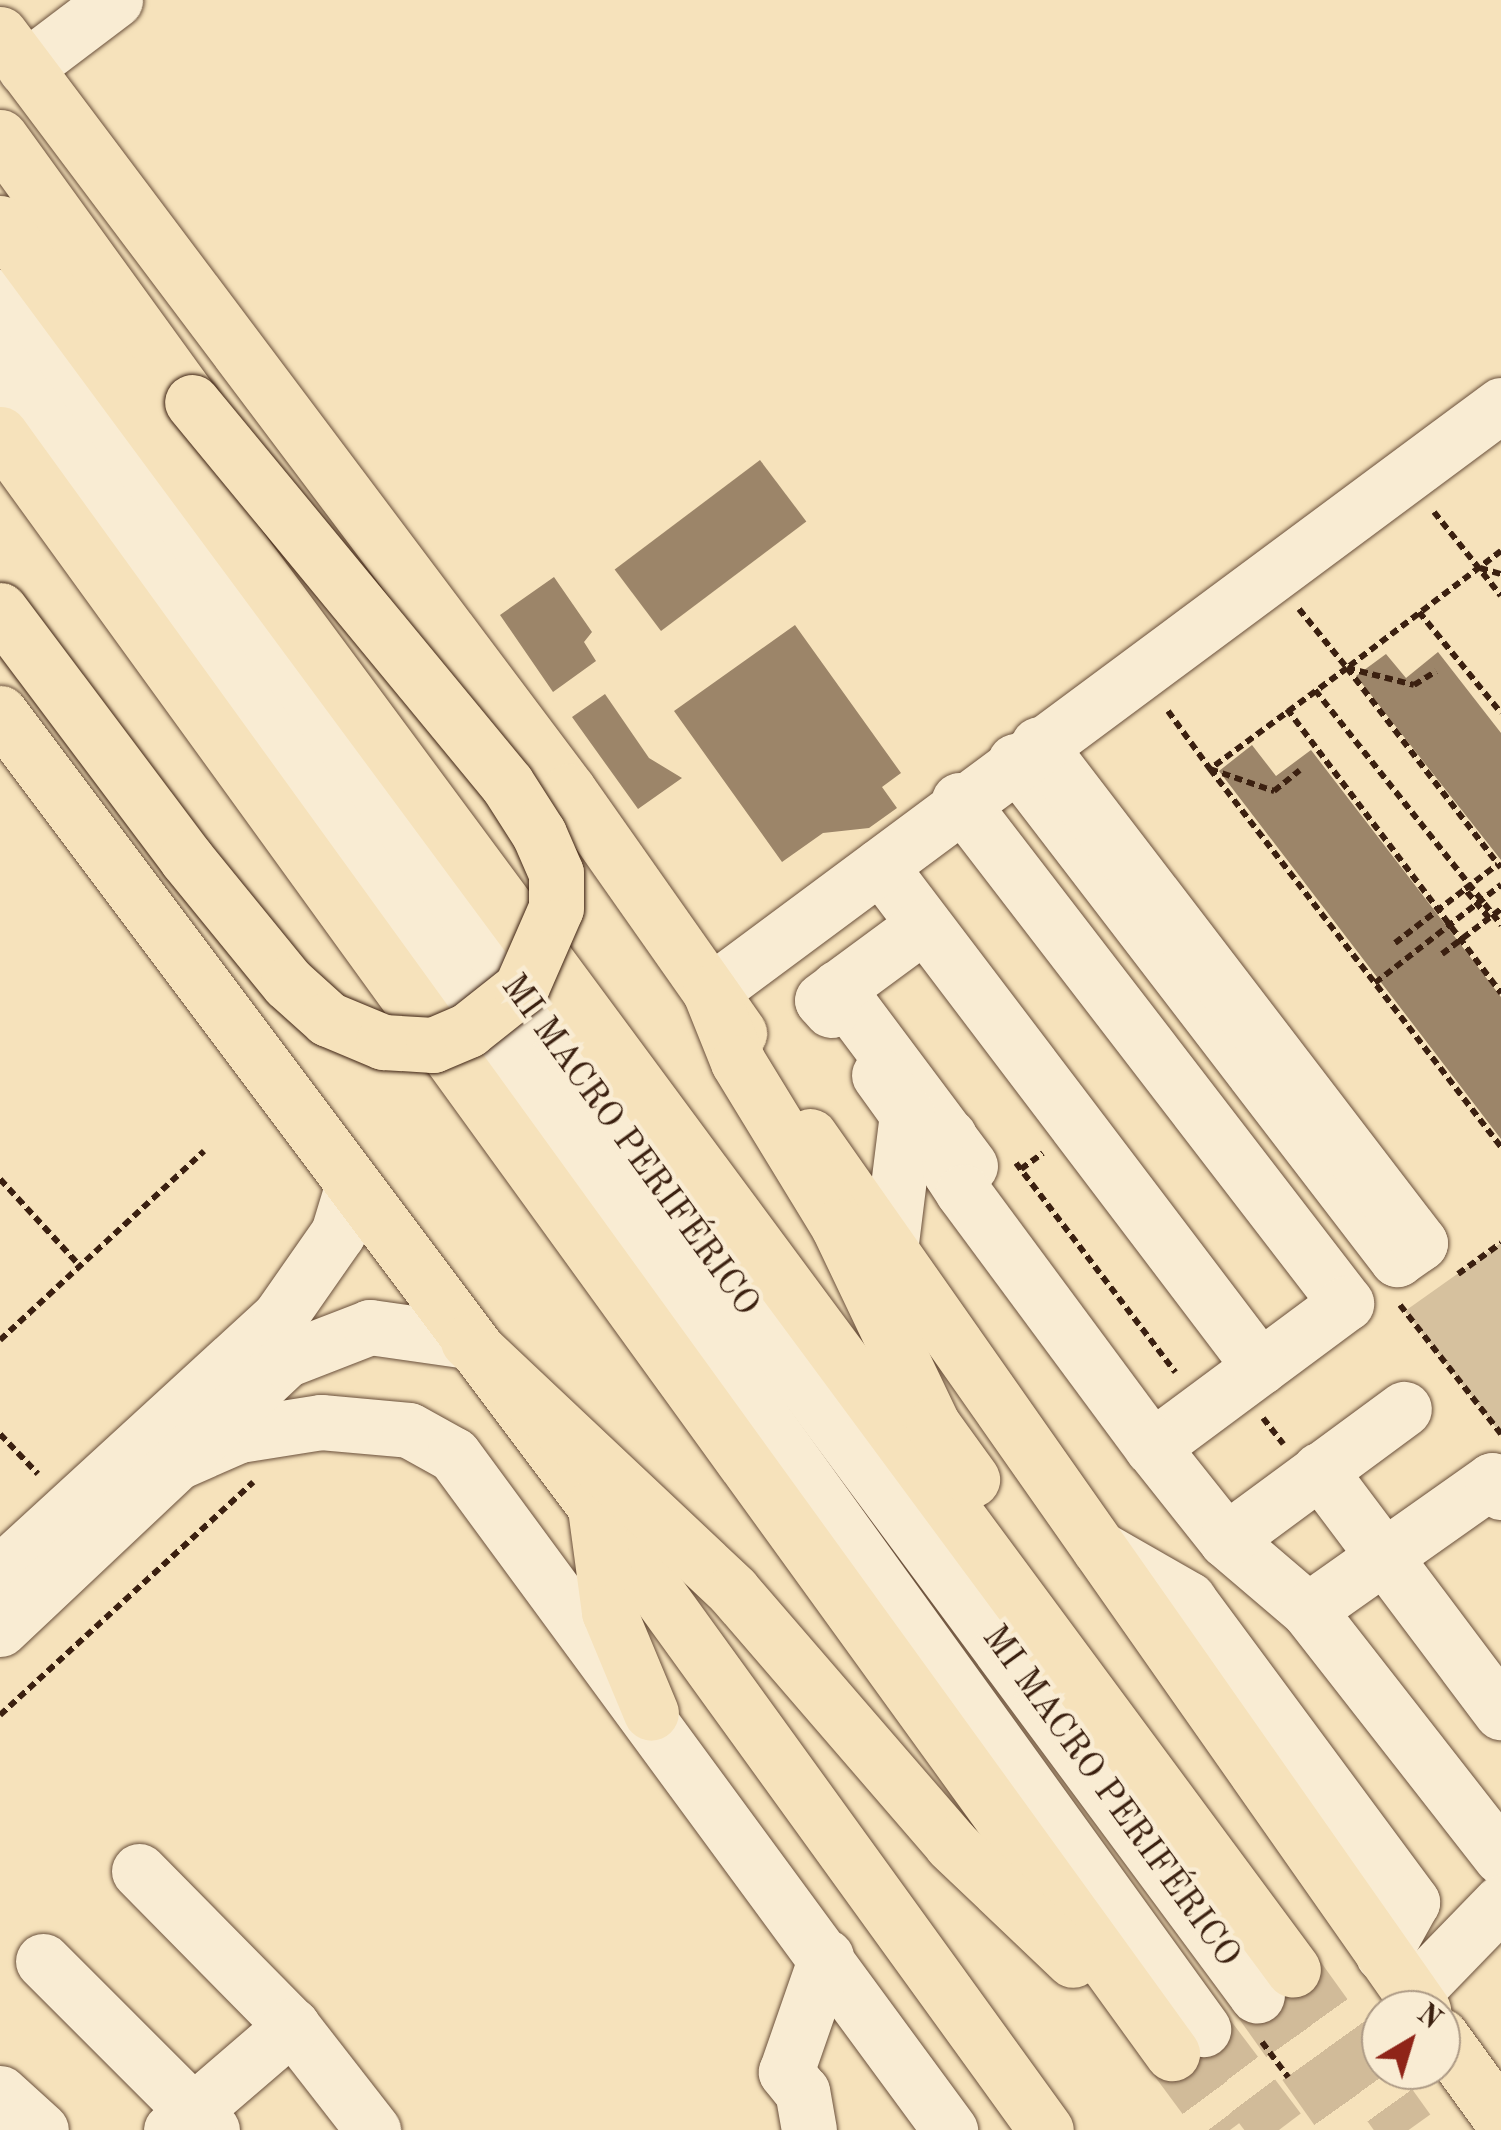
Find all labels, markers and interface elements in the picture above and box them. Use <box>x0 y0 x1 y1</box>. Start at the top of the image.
street label: MI MACRO PERIFÉRICO <box>491 967 767 1325</box>
street label: MI MACRO PERIFÉRICO <box>972 1618 1248 1976</box>
north arrow <box>1361 1990 1461 2090</box>
text: N <box>1411 2000 1445 2036</box>

